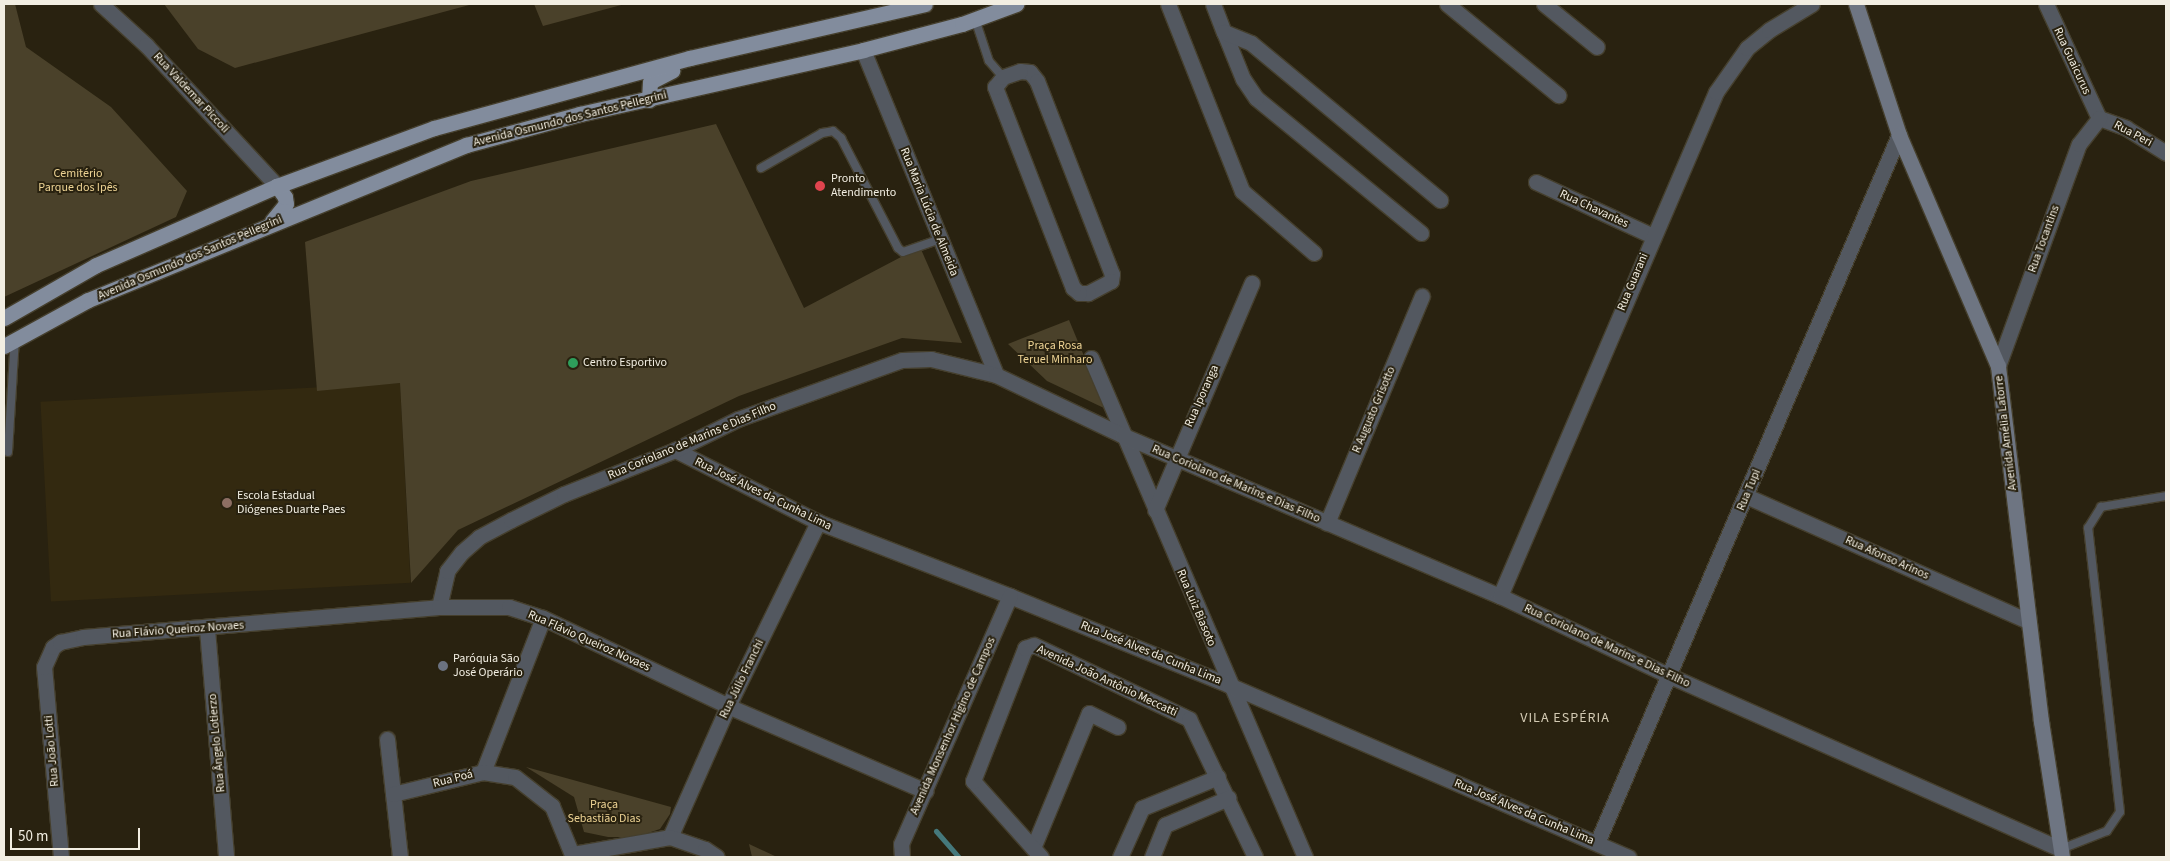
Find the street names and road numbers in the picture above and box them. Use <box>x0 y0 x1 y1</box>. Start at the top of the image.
street label: Rua Guaicurus <box>2050 25 2094 97</box>
street label: Rua Valdemar Piccoli <box>150 50 232 136</box>
street label: Avenida Osmundo dos Santos Pellegrini <box>472 88 668 150</box>
street label: Rua Peri <box>2111 118 2155 150</box>
street label: Rua Maria Lúcia de Almeida <box>897 146 961 278</box>
street label: Rua Chavantes <box>1557 187 1631 231</box>
street label: Rua Tocantins <box>2025 203 2063 275</box>
street label: Avenida Osmundo dos Santos Pellegrini <box>96 213 284 303</box>
street label: Rua Guarani <box>1614 251 1652 313</box>
street label: Rua Iporanga <box>1182 363 1222 429</box>
street label: R Augusto Grisotto <box>1349 365 1399 455</box>
street label: Avenida Amélia Latorre <box>1992 375 2020 491</box>
street label: Rua Coriolano de Marins e Dias Filho <box>606 399 778 483</box>
street label: Rua Coriolano de Marins e Dias Filho <box>1150 442 1322 526</box>
street label: Rua José Alves da Cunha Lima <box>692 455 834 533</box>
street label: Rua Tupi <box>1734 467 1764 513</box>
street label: Rua Afonso Arinos <box>1843 533 1931 583</box>
street label: Rua Luiz Biasoto <box>1173 567 1219 649</box>
street label: Rua Coriolano de Marins e Dias Filho <box>1522 601 1692 691</box>
street label: Rua Flávio Queiroz Novaes <box>526 608 652 674</box>
street label: Rua Flávio Queiroz Novaes <box>112 618 244 642</box>
street label: Rua José Alves da Cunha Lima <box>1078 618 1224 688</box>
street label: Avenida Monsenhor Higino de Campos <box>907 635 999 817</box>
street label: Rua Júlio Franchi <box>717 637 767 721</box>
street label: Avenida João Antônio Meccatti <box>1034 642 1180 720</box>
street label: Rua Ângelo Lotierzo <box>206 693 228 793</box>
street label: Rua João Lotti <box>42 715 62 787</box>
street label: Rua Poá <box>432 767 474 791</box>
street label: Rua José Alves da Cunha Lima <box>1452 776 1596 848</box>

